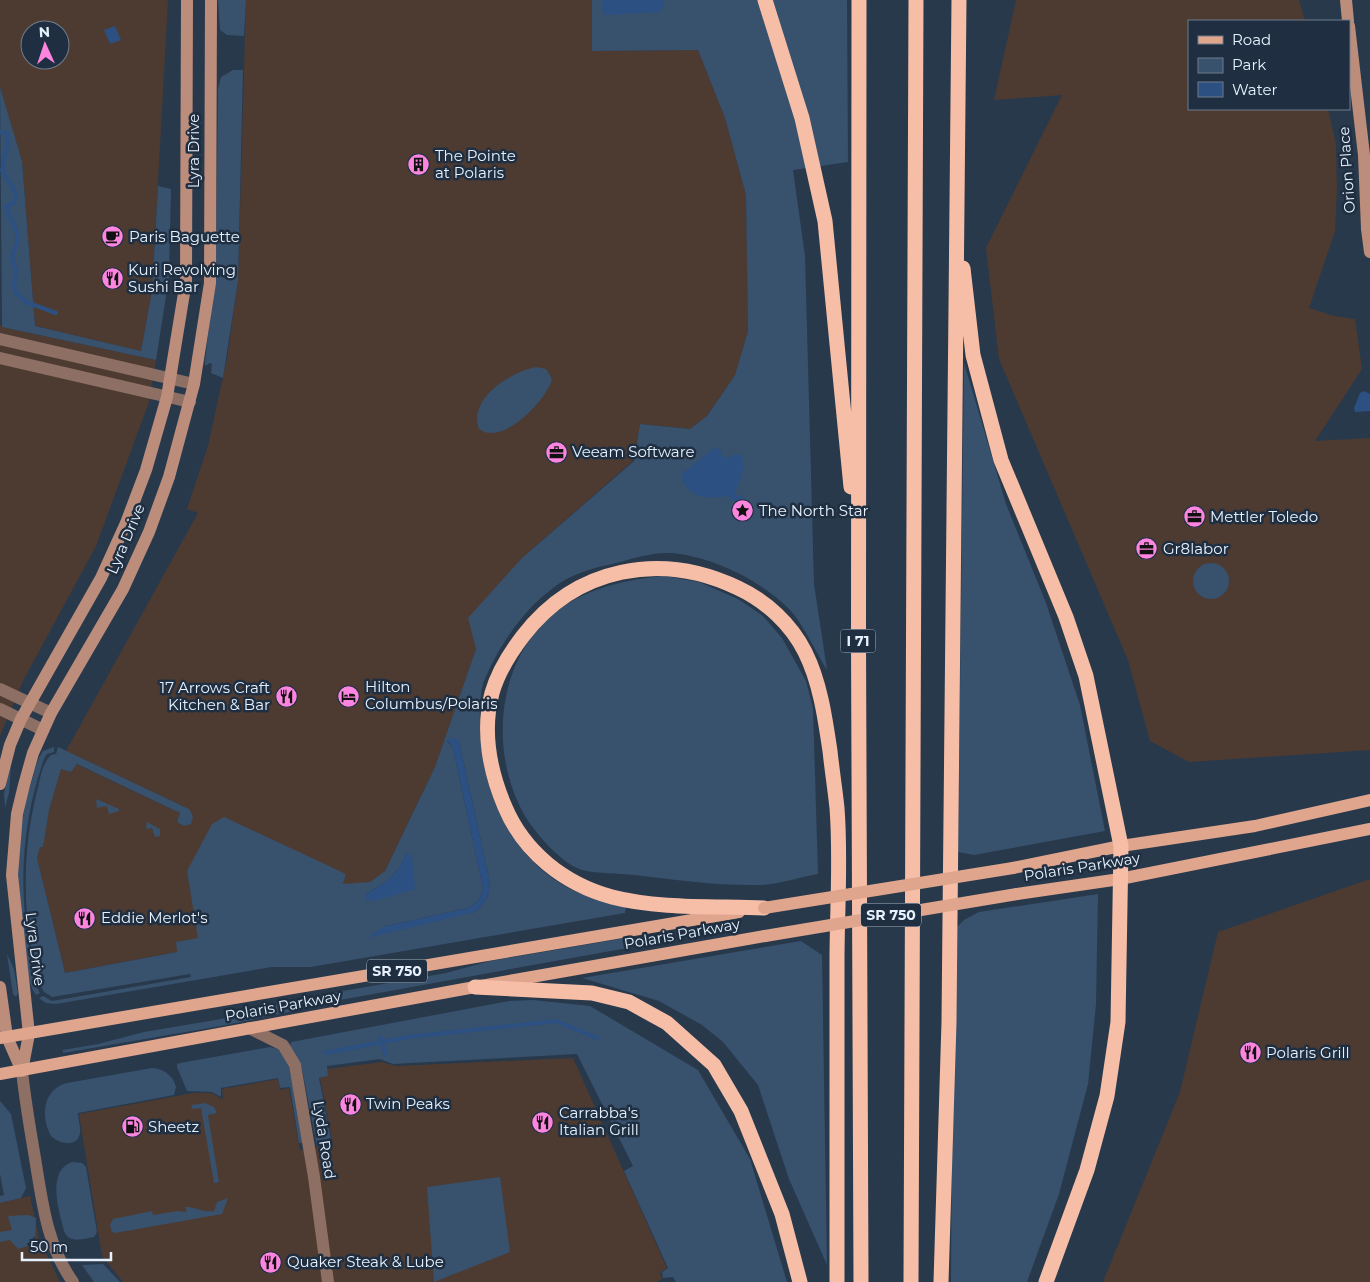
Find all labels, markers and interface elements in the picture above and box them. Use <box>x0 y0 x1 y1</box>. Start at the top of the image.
north arrow <box>20 20 70 70</box>
legend <box>1188 20 1350 110</box>
text: N <box>38 23 50 41</box>
text: Road <box>1232 30 1271 49</box>
text: Park <box>1232 55 1266 74</box>
text: Water <box>1232 80 1278 99</box>
street label: Lyra Drive <box>184 114 203 188</box>
street label: Orion Place <box>1334 126 1359 214</box>
place label: The Pointe at Polaris <box>435 146 516 182</box>
building icon: The Pointe at Polaris <box>407 153 431 177</box>
cafe icon: Paris Baguette <box>101 225 125 249</box>
place label: Paris Baguette <box>129 227 240 246</box>
place label: Kuri Revolving Sushi Bar <box>128 260 236 296</box>
restaurant icon: Kuri Revolving Sushi Bar <box>100 267 124 291</box>
office icon: Veeam Software <box>544 440 568 464</box>
place label: Veeam Software <box>572 442 695 461</box>
place icon: The North Star <box>731 499 755 523</box>
street label: Lyra Drive <box>102 501 149 577</box>
place label: The North Star <box>759 501 869 520</box>
office icon: Mettler Toledo <box>1182 505 1206 529</box>
place label: Mettler Toledo <box>1210 507 1318 526</box>
office icon: Gr8labor <box>1135 537 1159 561</box>
place label: Gr8labor <box>1163 539 1229 558</box>
road number: I 71 <box>840 630 876 652</box>
place label: Hilton Columbus/Polaris <box>365 677 497 713</box>
place label: 17 Arrows Craft Kitchen & Bar <box>160 678 270 714</box>
hotel icon: Hilton Columbus/Polaris <box>337 684 361 708</box>
restaurant icon: 17 Arrows Craft Kitchen & Bar <box>274 685 298 709</box>
street label: Polaris Parkway <box>1022 848 1142 885</box>
road number: SR 750 <box>861 904 921 926</box>
restaurant icon: Eddie Merlot's <box>73 906 97 930</box>
place label: Eddie Merlot's <box>101 908 207 927</box>
street label: Lyra Drive <box>22 911 49 987</box>
street label: Polaris Parkway <box>622 914 742 953</box>
road number: SR 750 <box>367 959 427 982</box>
street label: Polaris Parkway <box>223 986 343 1025</box>
restaurant icon: Polaris Grill <box>1238 1041 1262 1065</box>
place label: Polaris Grill <box>1266 1043 1350 1062</box>
restaurant icon: Twin Peaks <box>338 1092 362 1116</box>
place label: Twin Peaks <box>366 1094 450 1113</box>
street label: Lyda Road <box>309 1099 340 1180</box>
place label: Carrabba's Italian Grill <box>559 1103 639 1139</box>
restaurant icon: Carrabba's Italian Grill <box>531 1110 555 1134</box>
fuel station icon: Sheetz <box>120 1115 144 1139</box>
place label: Sheetz <box>148 1117 200 1136</box>
scale bar <box>22 1230 111 1262</box>
text: 50 m <box>30 1237 68 1256</box>
restaurant icon: Quaker Steak & Lube <box>259 1250 283 1274</box>
place label: Quaker Steak & Lube <box>287 1252 444 1271</box>

